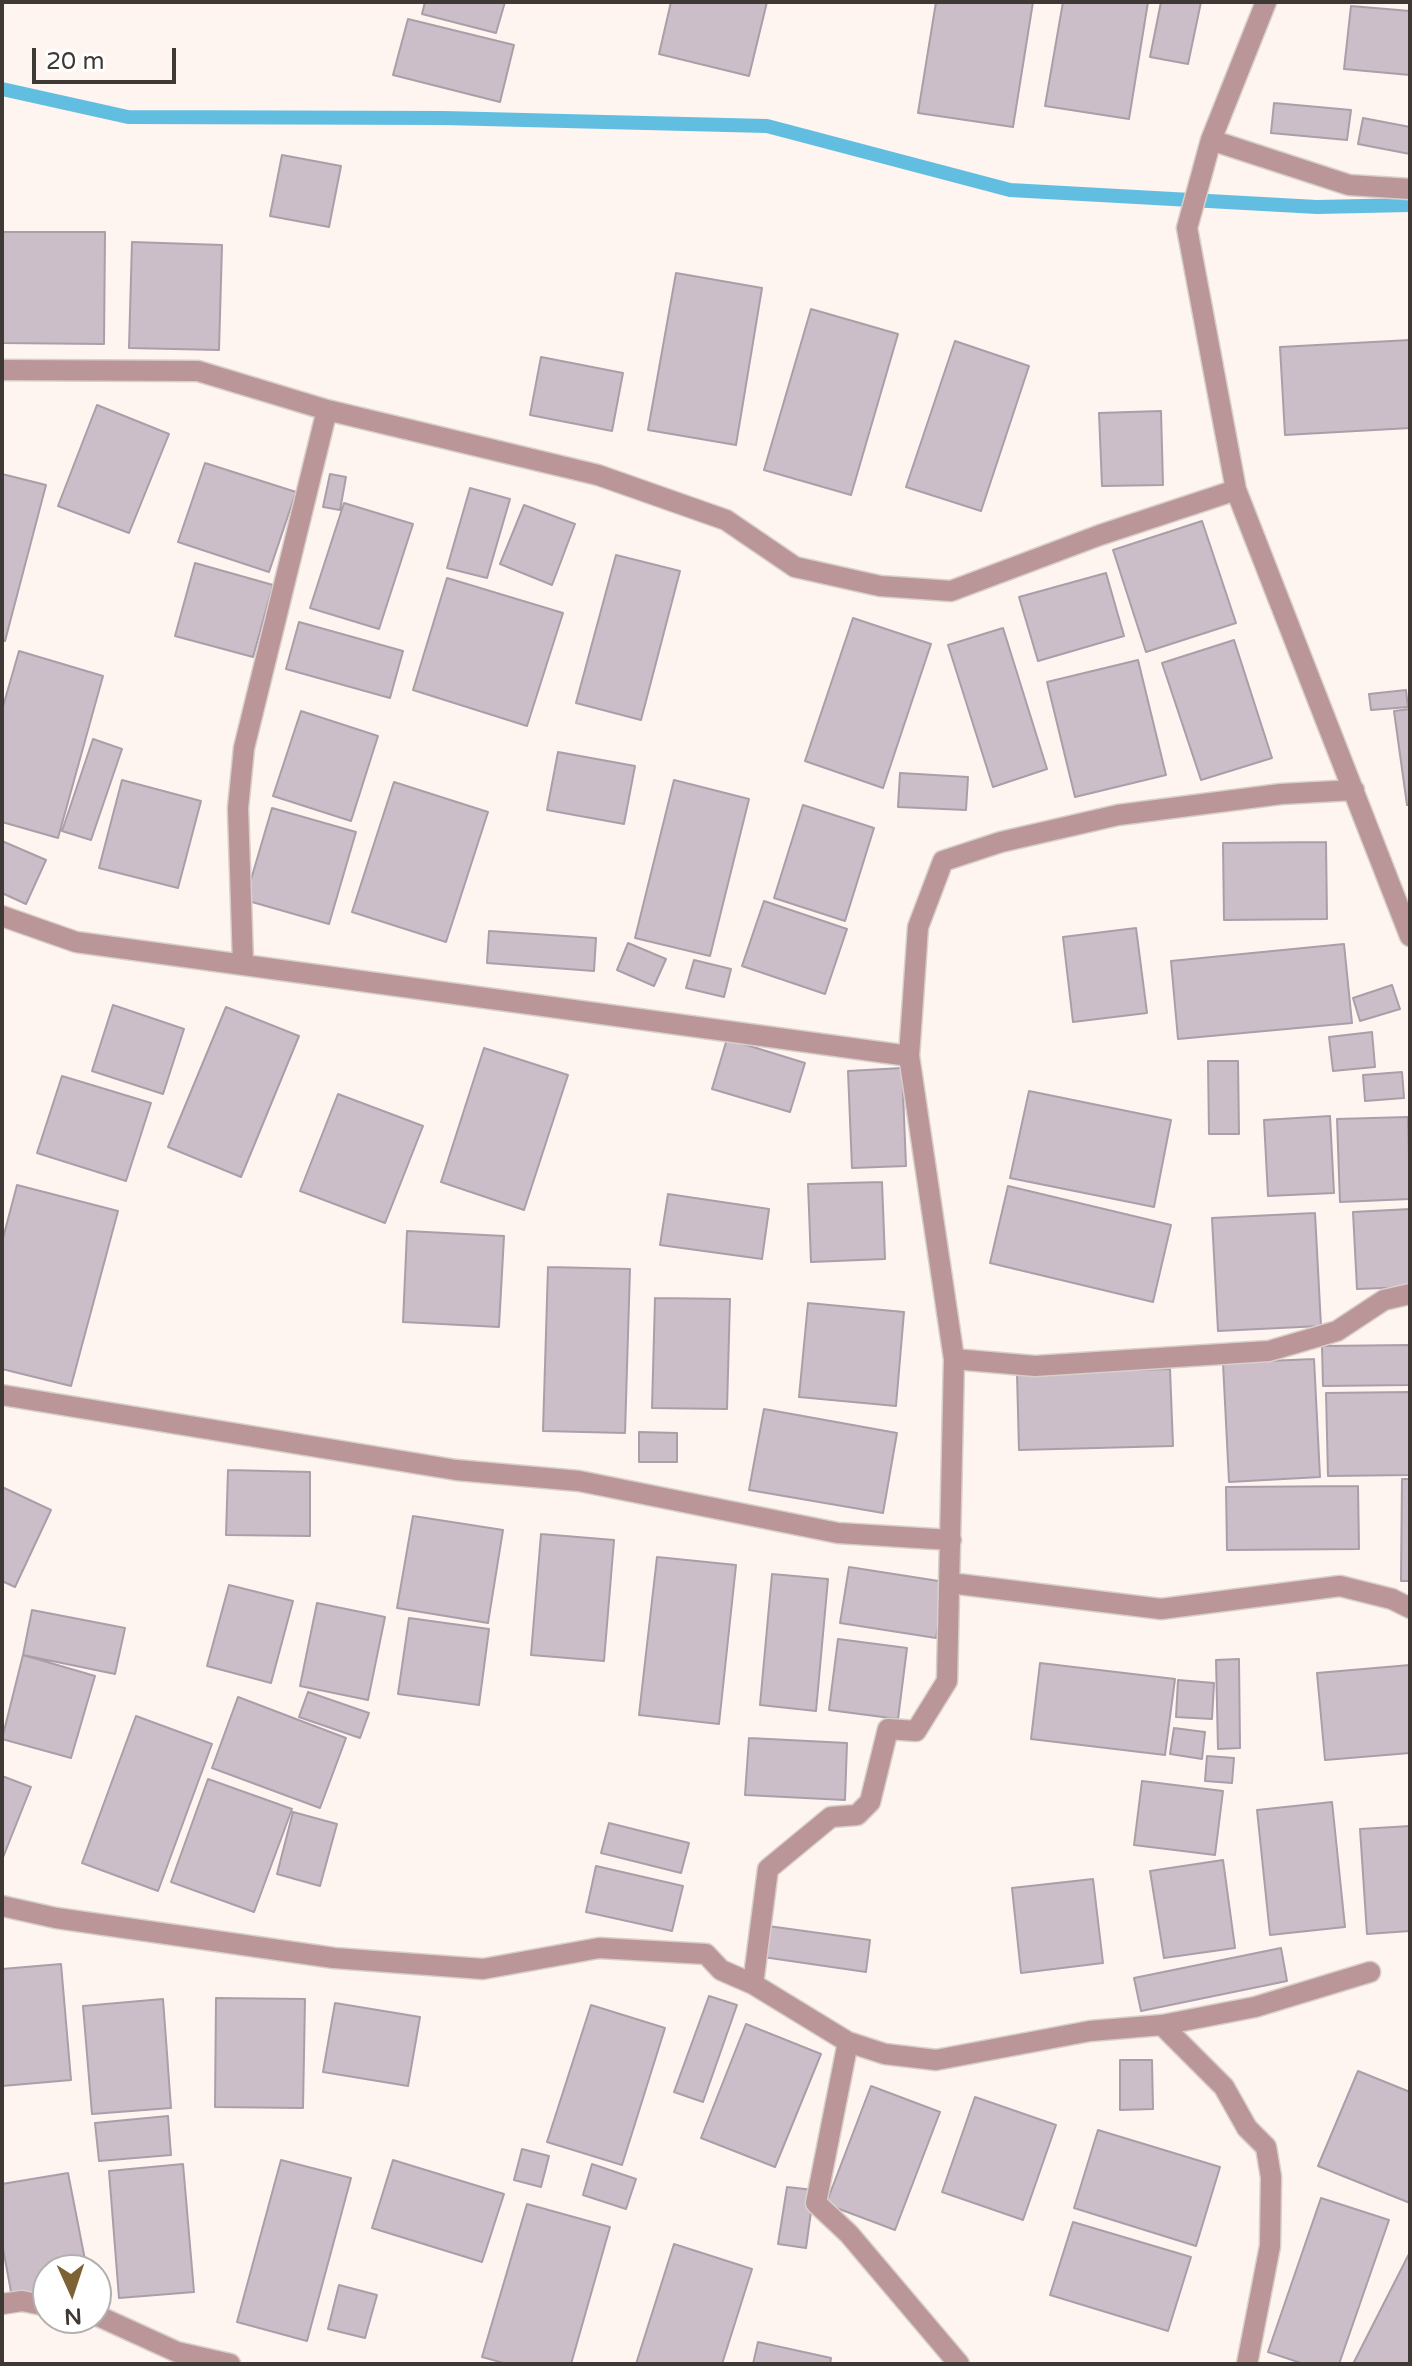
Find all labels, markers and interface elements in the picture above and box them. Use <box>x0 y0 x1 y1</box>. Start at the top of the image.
scale bar <box>36 32 180 82</box>
text: 20 m <box>46 47 104 76</box>
north arrow <box>32 2254 112 2334</box>
text: N <box>64 2303 83 2329</box>

